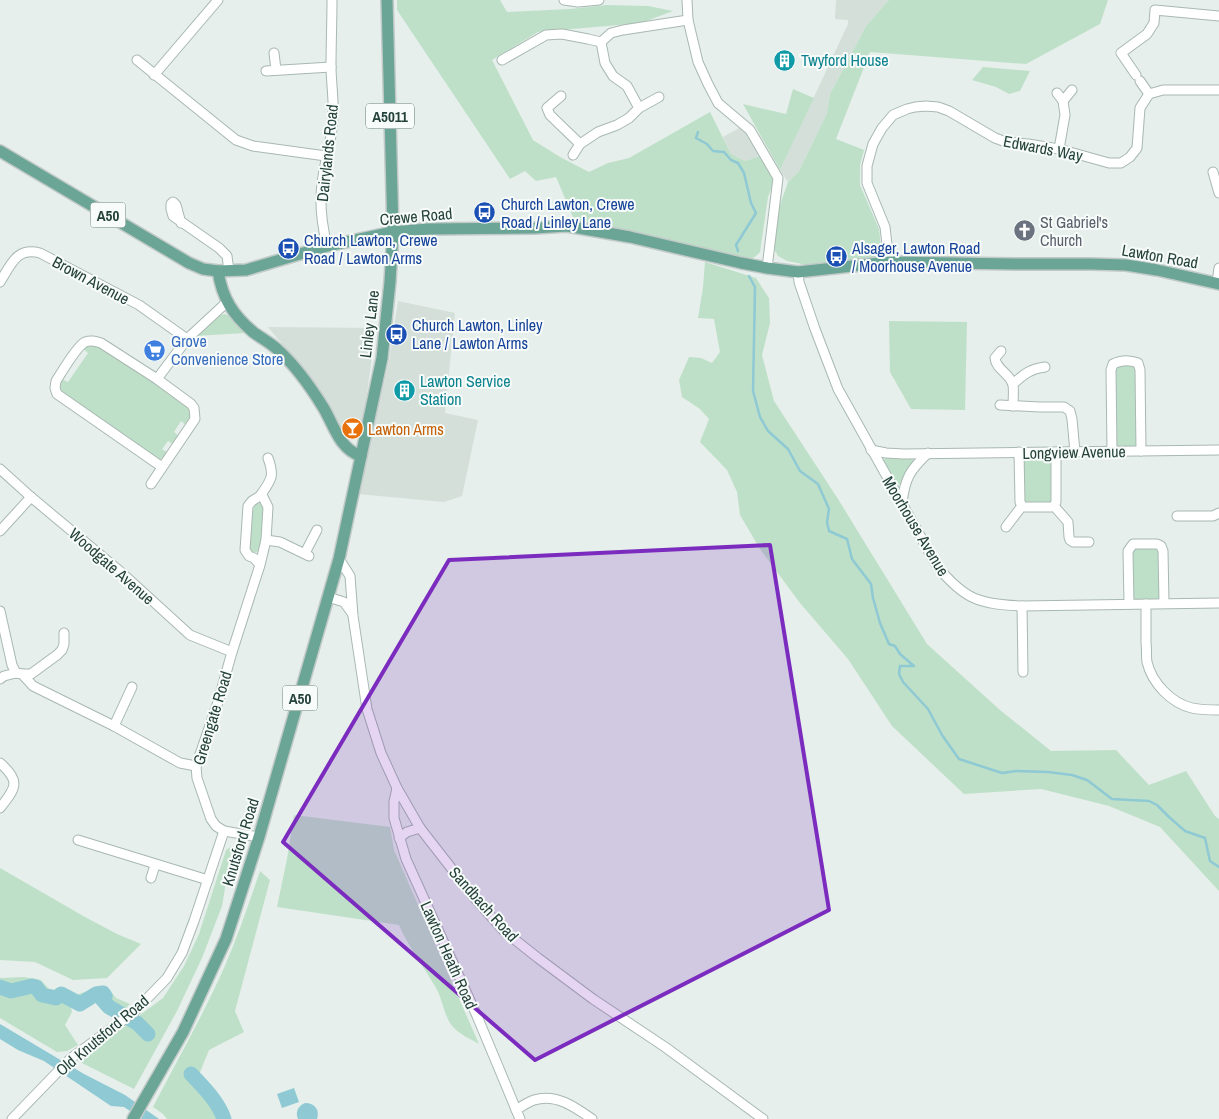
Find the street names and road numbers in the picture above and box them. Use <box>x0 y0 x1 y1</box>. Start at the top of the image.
street label: Dairylands Road <box>311 103 343 203</box>
road number: A5011 <box>366 104 414 128</box>
street label: Edwards Way <box>1001 130 1085 167</box>
road number: A50 <box>90 202 126 228</box>
street label: Crewe Road <box>379 202 453 230</box>
street label: Lawton Road <box>1120 238 1200 274</box>
street label: Brown Avenue <box>49 250 133 310</box>
street label: Linley Lane <box>354 289 384 359</box>
street label: Longview Avenue <box>1022 440 1126 464</box>
street label: Moorhouse Avenue <box>878 472 954 580</box>
street label: Woodgate Avenue <box>64 523 160 609</box>
street label: Greengate Road <box>187 668 237 768</box>
road number: A50 <box>282 686 318 710</box>
street label: Knutsford Road <box>216 795 264 889</box>
street label: Sandbach Road <box>444 862 524 946</box>
street label: Lawton Heath Road <box>415 898 483 1012</box>
street label: Old Knutsford Road <box>51 990 153 1080</box>

